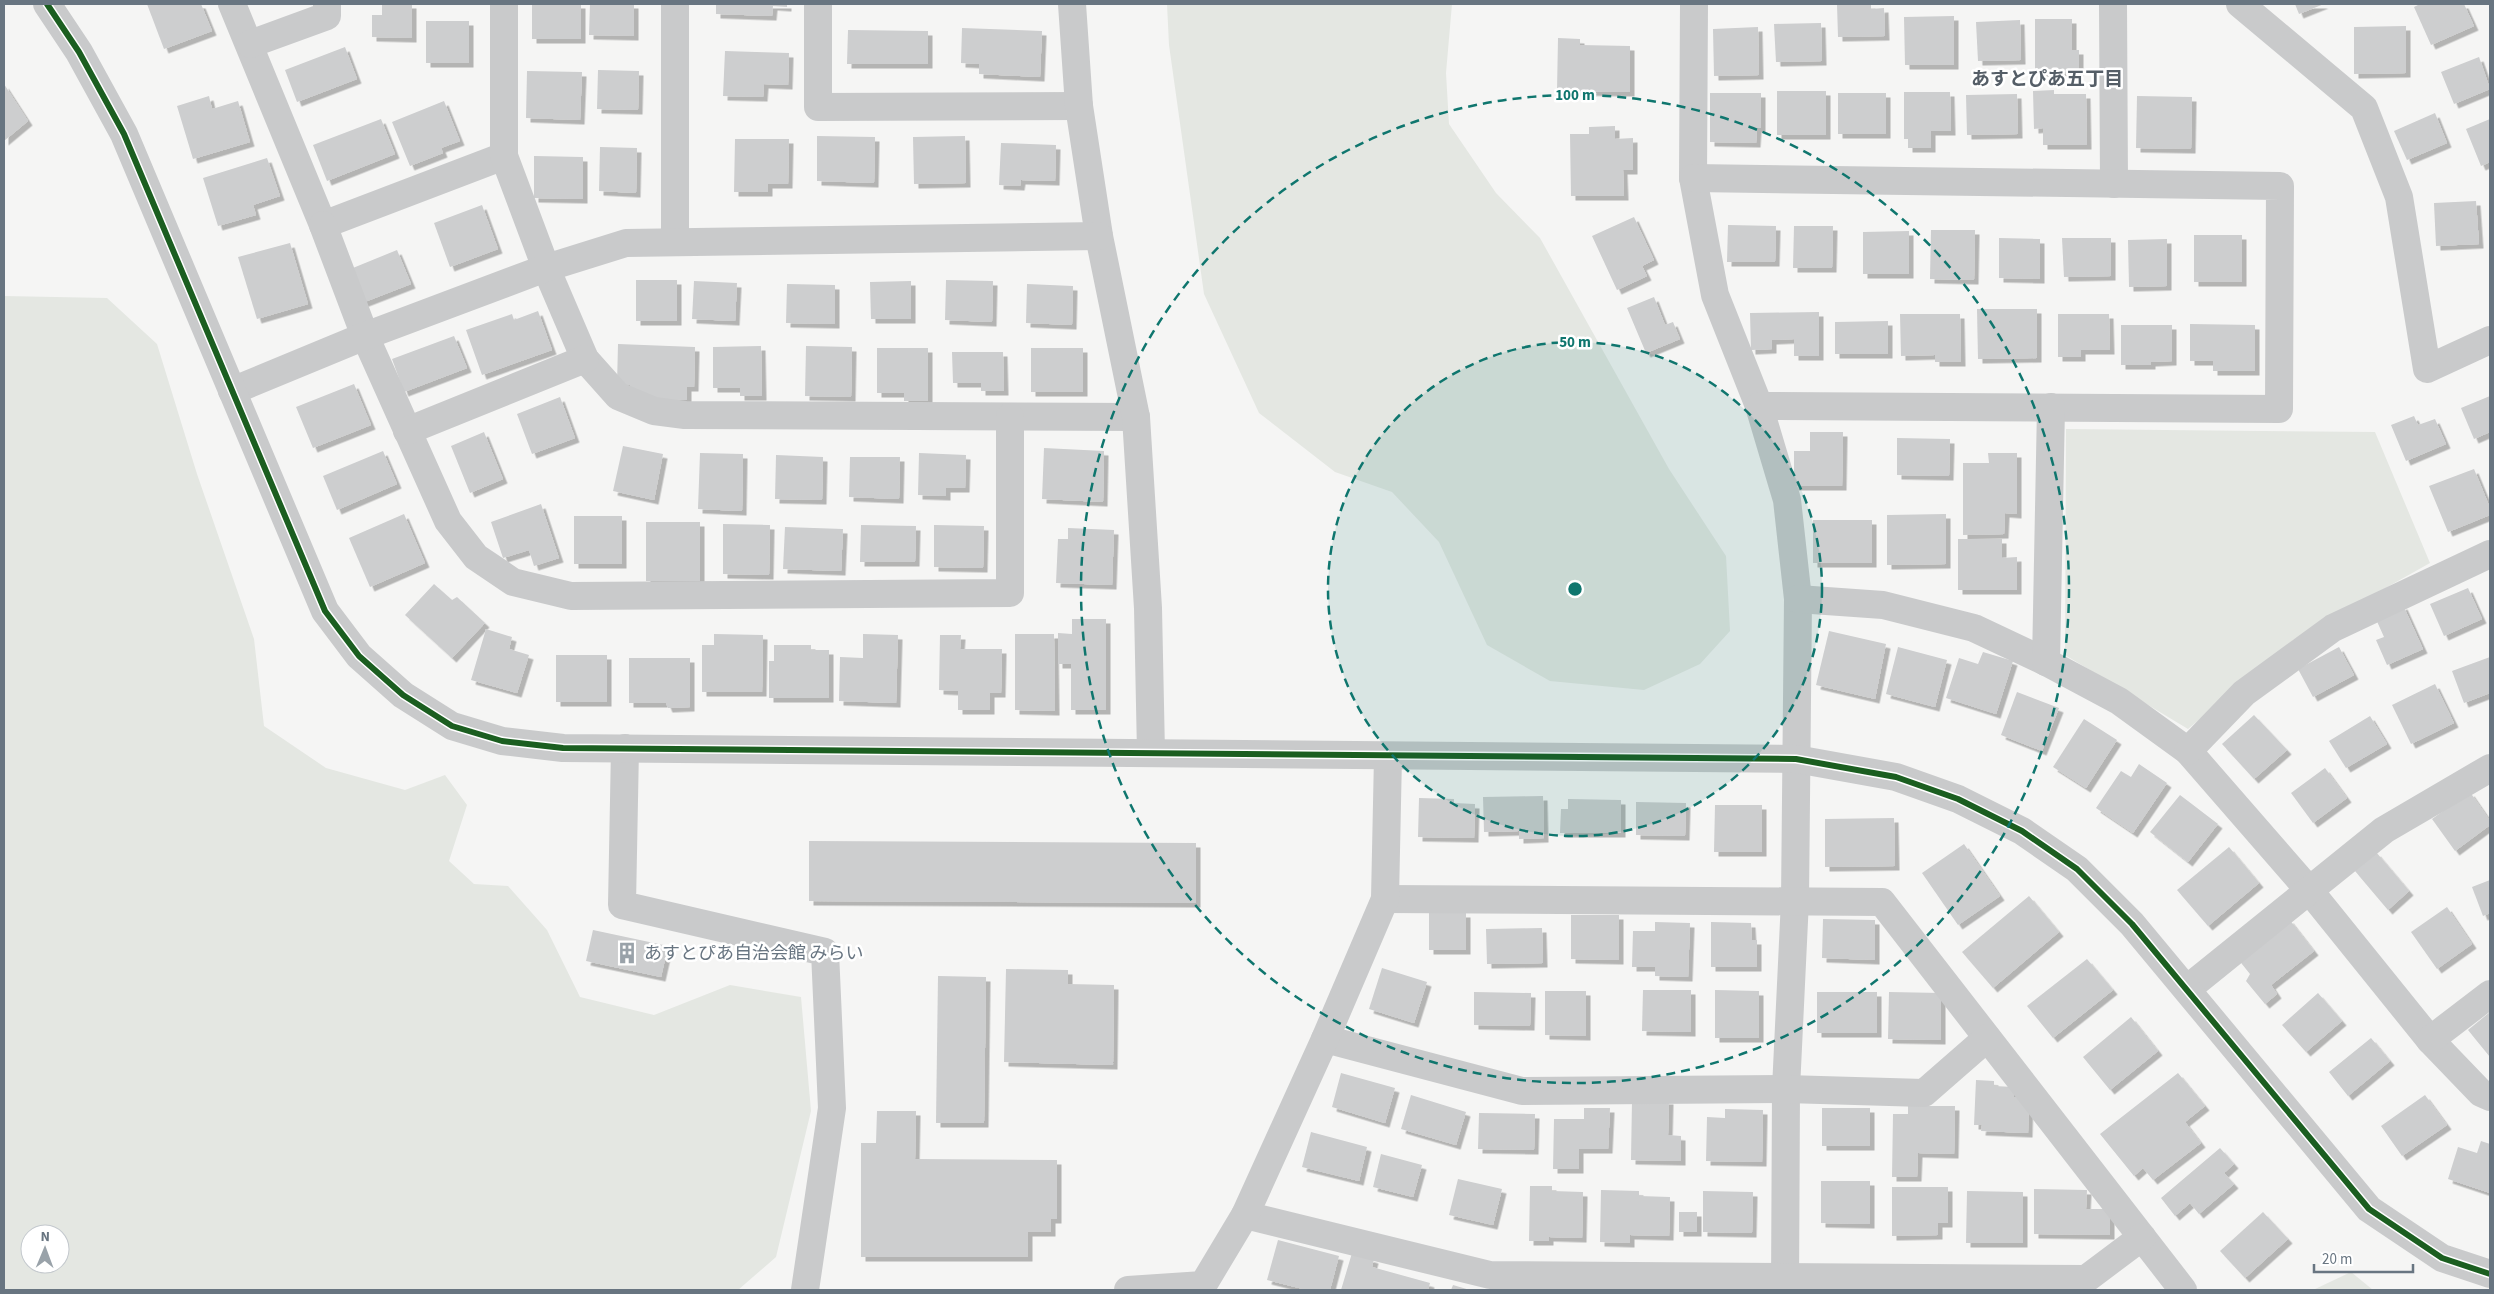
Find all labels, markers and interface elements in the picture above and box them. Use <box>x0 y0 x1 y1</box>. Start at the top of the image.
district label: あすとぴあ五丁目 <box>1971 66 2123 93</box>
text: 100 m <box>1555 85 1595 106</box>
text: 50 m <box>1559 332 1591 353</box>
centre of rings <box>1566 580 1584 598</box>
building icon: あすとぴあ自治会館 みらい <box>614 940 640 966</box>
place label: あすとぴあ自治会館 みらい <box>644 941 864 966</box>
north arrow <box>20 1224 70 1274</box>
text: N <box>40 1227 50 1247</box>
scale bar <box>2314 1242 2413 1274</box>
text: 20 m <box>2322 1249 2352 1270</box>

